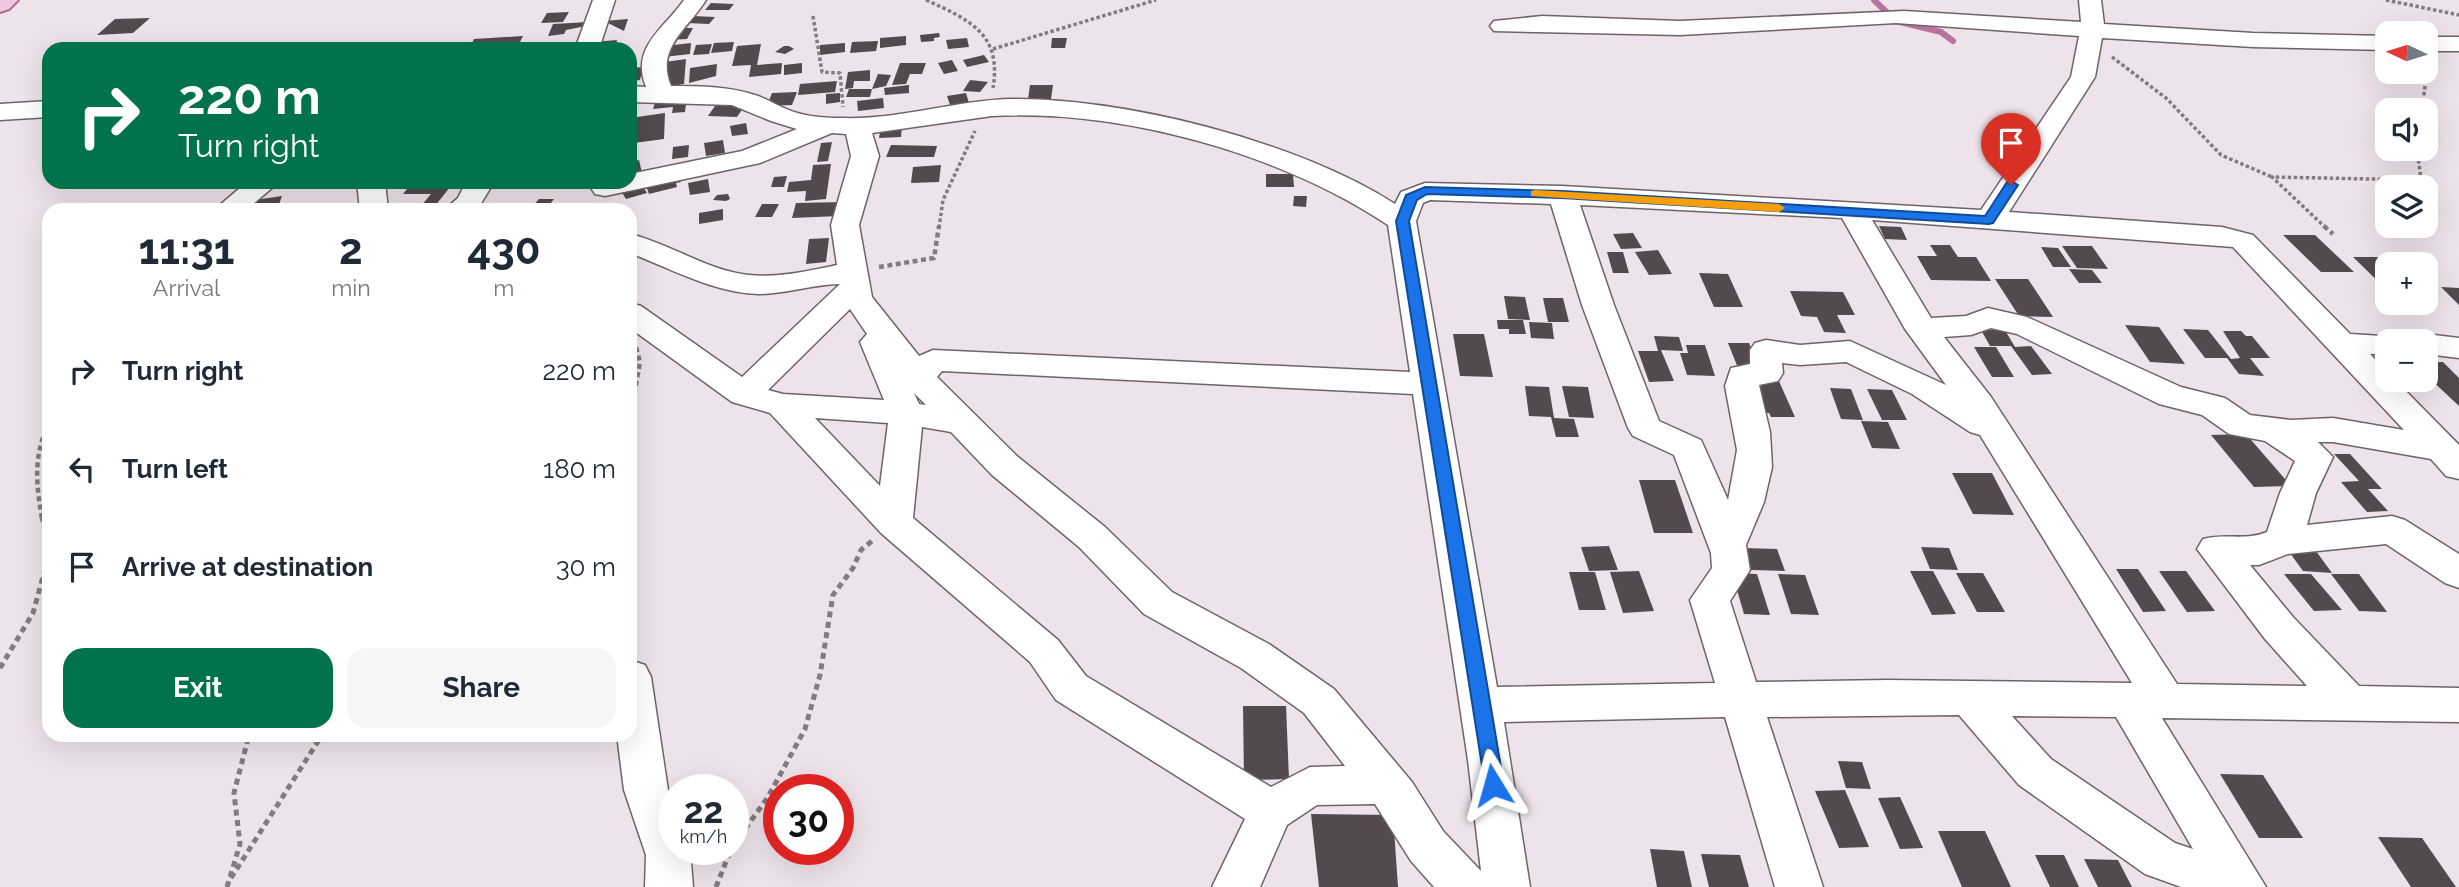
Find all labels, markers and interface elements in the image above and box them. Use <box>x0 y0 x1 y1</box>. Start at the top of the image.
north arrow <box>2375 21 2438 84</box>
map controls <box>2375 21 2438 392</box>
text: 220 m <box>178 68 321 125</box>
icon: right <box>63 70 154 161</box>
button: sound <box>2375 98 2438 161</box>
pin <box>1981 113 2041 185</box>
icon: arrive <box>1992 124 2030 162</box>
text: Turn right <box>178 127 319 164</box>
button: layers <box>2375 175 2438 238</box>
text: 11:31 <box>139 225 235 274</box>
text: 2 <box>339 225 363 274</box>
text: 430 <box>467 225 540 274</box>
button: + <box>2375 252 2438 315</box>
text: Arrival <box>153 274 220 301</box>
text: min <box>331 274 371 301</box>
text: m <box>493 274 514 301</box>
button: − <box>2375 329 2438 392</box>
icon: right <box>63 352 101 390</box>
text: Turn right <box>122 356 243 386</box>
text: 220 m <box>542 356 616 386</box>
icon: left <box>63 450 101 488</box>
text: Turn left <box>122 454 228 484</box>
text: 180 m <box>543 454 616 484</box>
icon: arrive <box>63 548 101 586</box>
text: Arrive at destination <box>122 552 373 582</box>
text: 30 m <box>556 552 616 582</box>
button: Exit <box>63 648 333 728</box>
button: Share <box>347 648 616 728</box>
position arrow <box>1456 748 1530 822</box>
speed limit sign: 30 <box>763 774 854 865</box>
text: 22 <box>684 790 723 831</box>
text: km/h <box>680 826 727 847</box>

